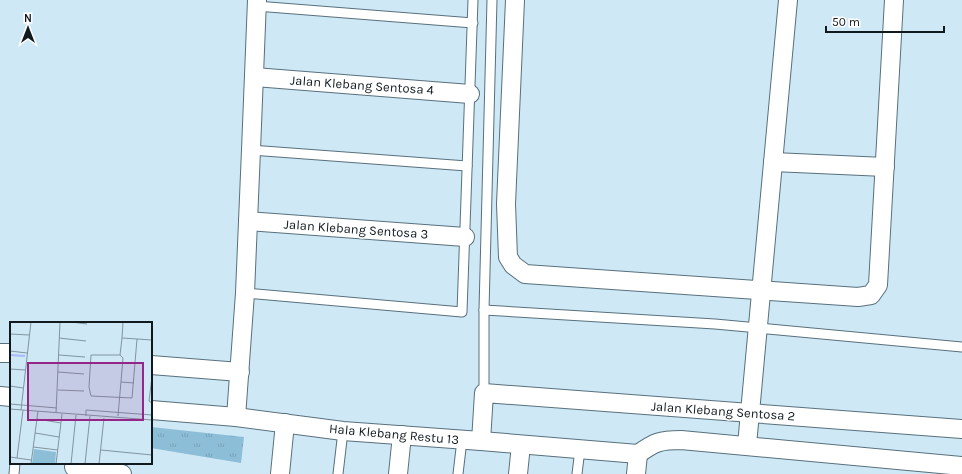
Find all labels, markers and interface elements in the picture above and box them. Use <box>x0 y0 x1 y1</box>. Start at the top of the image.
north arrow <box>8 8 48 48</box>
scale bar <box>826 8 944 34</box>
text: N <box>24 12 32 25</box>
text: 50 m <box>832 15 860 29</box>
street label: Jalan Klebang Sentosa 4 <box>290 72 434 98</box>
street label: Jalan Klebang Sentosa 3 <box>283 216 429 242</box>
inset map <box>10 322 152 464</box>
street label: Jalan Klebang Sentosa 2 <box>650 398 796 424</box>
street label: Hala Klebang Restu 13 <box>328 421 460 447</box>

